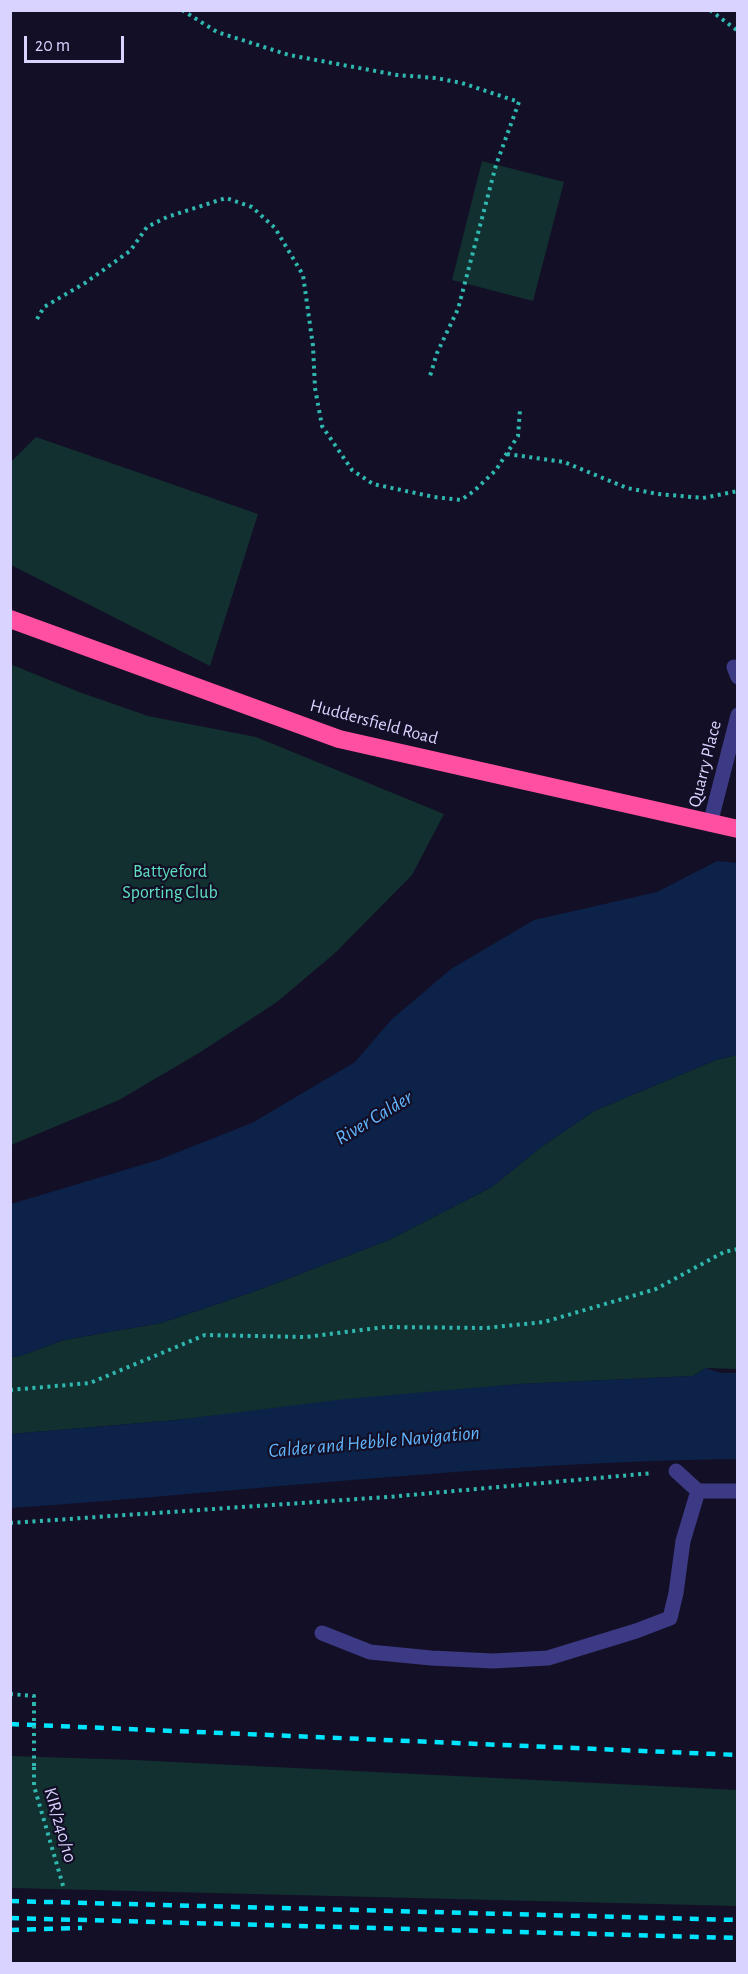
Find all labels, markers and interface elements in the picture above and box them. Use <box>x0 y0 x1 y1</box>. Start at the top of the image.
scale bar <box>27 24 128 62</box>
text: 20 m <box>35 37 70 55</box>
street label: Huddersfield Road <box>308 695 440 749</box>
street label: Quarry Place <box>684 718 726 810</box>
park label: Battyeford Sporting Club <box>122 861 218 904</box>
water label: River Calder <box>331 1086 417 1150</box>
water label: Calder and Hebble Navigation <box>267 1421 481 1463</box>
street label: KIR/240/10 <box>39 1785 81 1865</box>

